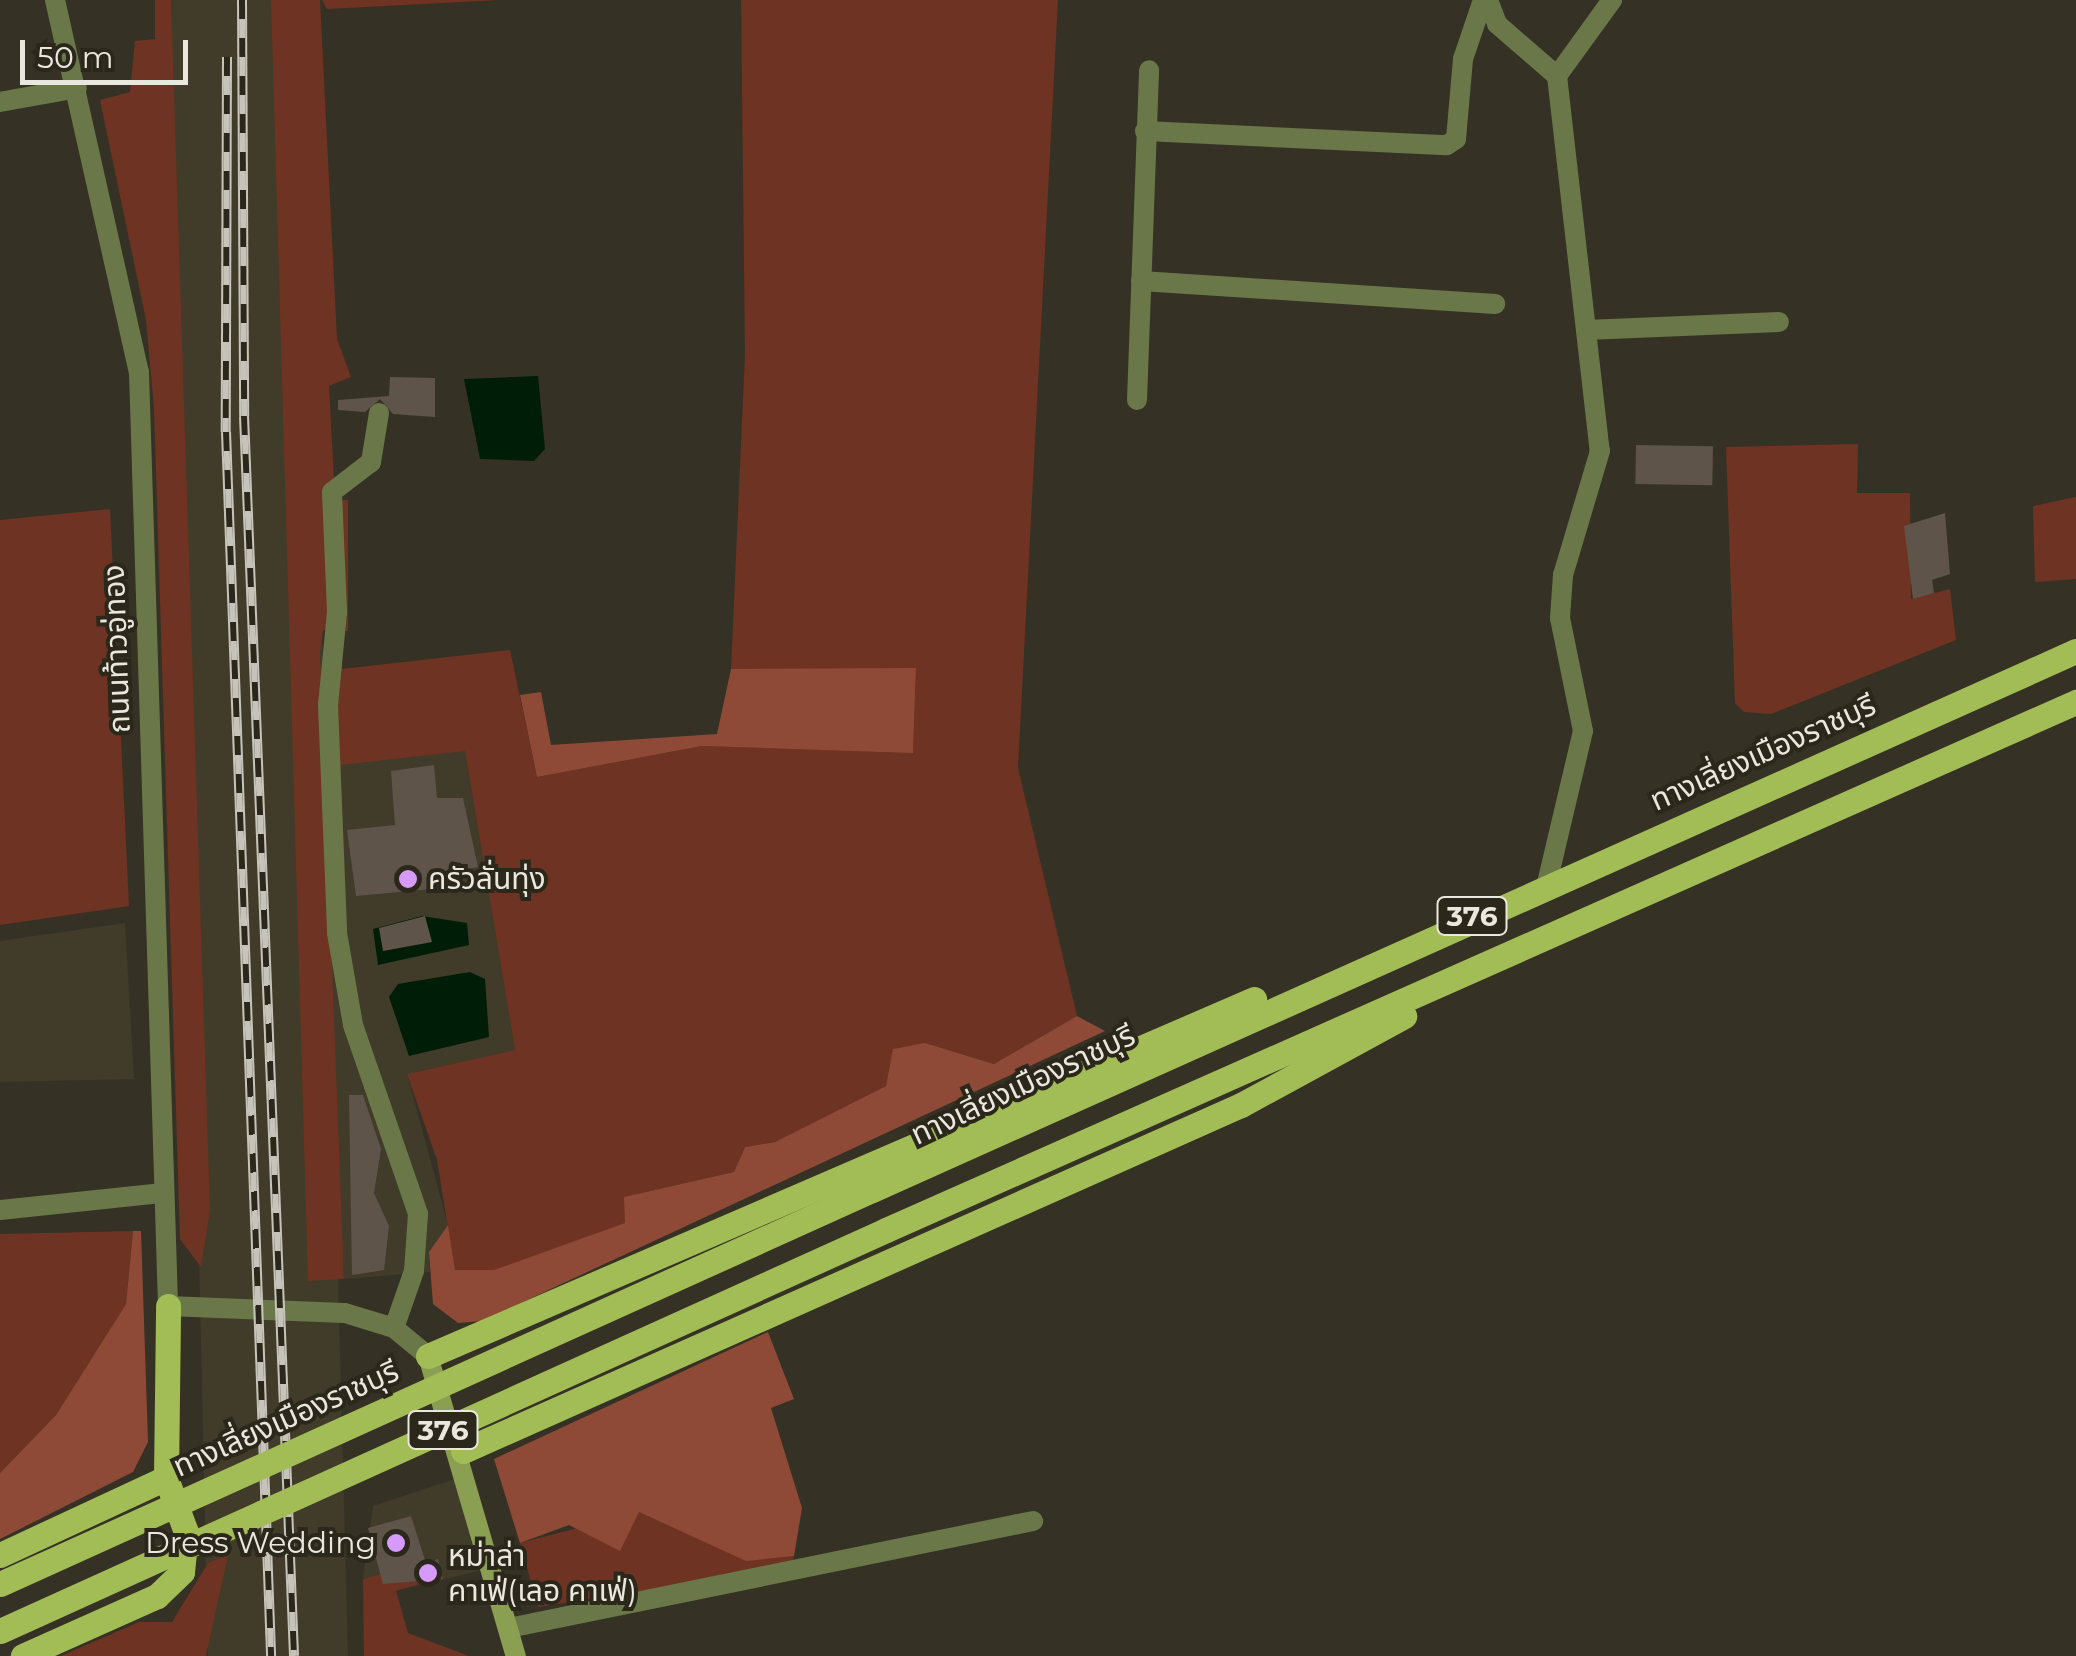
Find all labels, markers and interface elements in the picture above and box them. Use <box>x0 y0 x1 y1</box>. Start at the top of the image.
scale bar <box>25 20 192 82</box>
text: 50 m <box>37 39 114 76</box>
street label: ถนนท้าวอู่ทอง <box>96 564 138 734</box>
street label: ทางเลี่ยงเมืองราชบุรี <box>1645 687 1881 819</box>
place label: ครัวลั่นทุ่ง <box>428 861 546 897</box>
marker: ครัวลั่นทุ่ง <box>397 868 419 890</box>
road number: 376 <box>1434 893 1510 939</box>
street label: ทางเลี่ยงเมืองราชบุรี <box>905 1017 1141 1153</box>
street label: ทางเลี่ยงเมืองราชบุรี <box>168 1353 404 1485</box>
road number: 376 <box>406 1407 480 1453</box>
place label: Dress Wedding <box>145 1525 376 1561</box>
marker: Dress Wedding <box>385 1532 407 1554</box>
place label: หม่าล่า คาเฟ่(เลอ คาเฟ่) <box>448 1538 637 1608</box>
marker: หม่าล่า คาเฟ่(เลอ คาเฟ่) <box>417 1562 439 1584</box>

